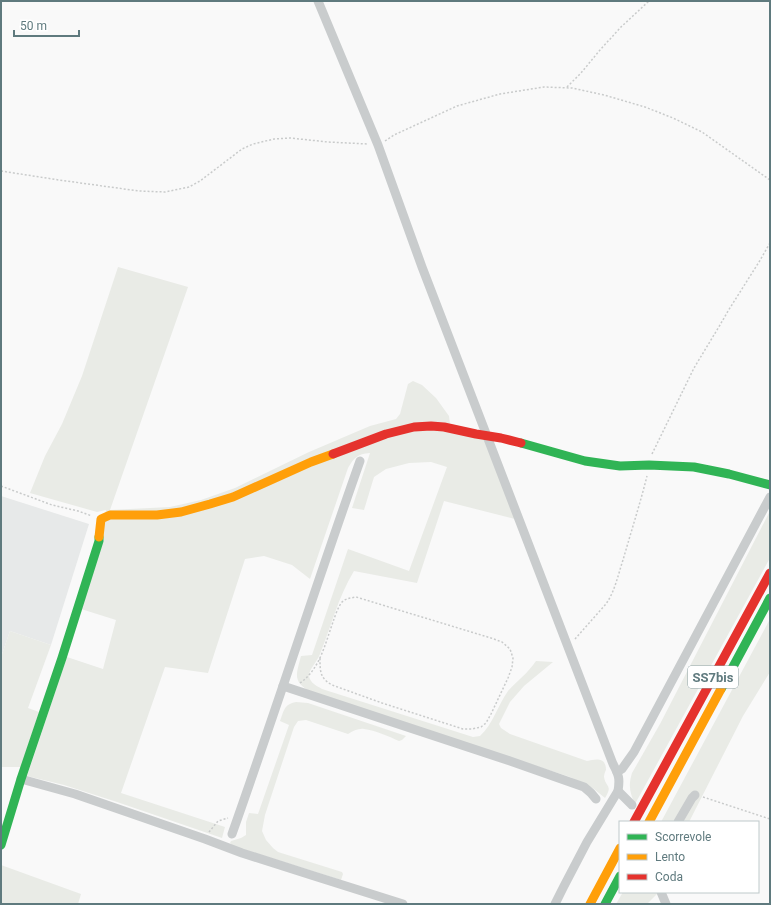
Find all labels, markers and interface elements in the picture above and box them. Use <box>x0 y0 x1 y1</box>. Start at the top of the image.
scale bar <box>14 12 79 38</box>
text: 50 m <box>20 19 47 33</box>
road number: SS7bis <box>688 666 738 688</box>
legend <box>619 821 759 893</box>
text: Scorrevole <box>655 830 711 844</box>
text: Lento <box>655 850 685 864</box>
text: Coda <box>655 870 683 884</box>

